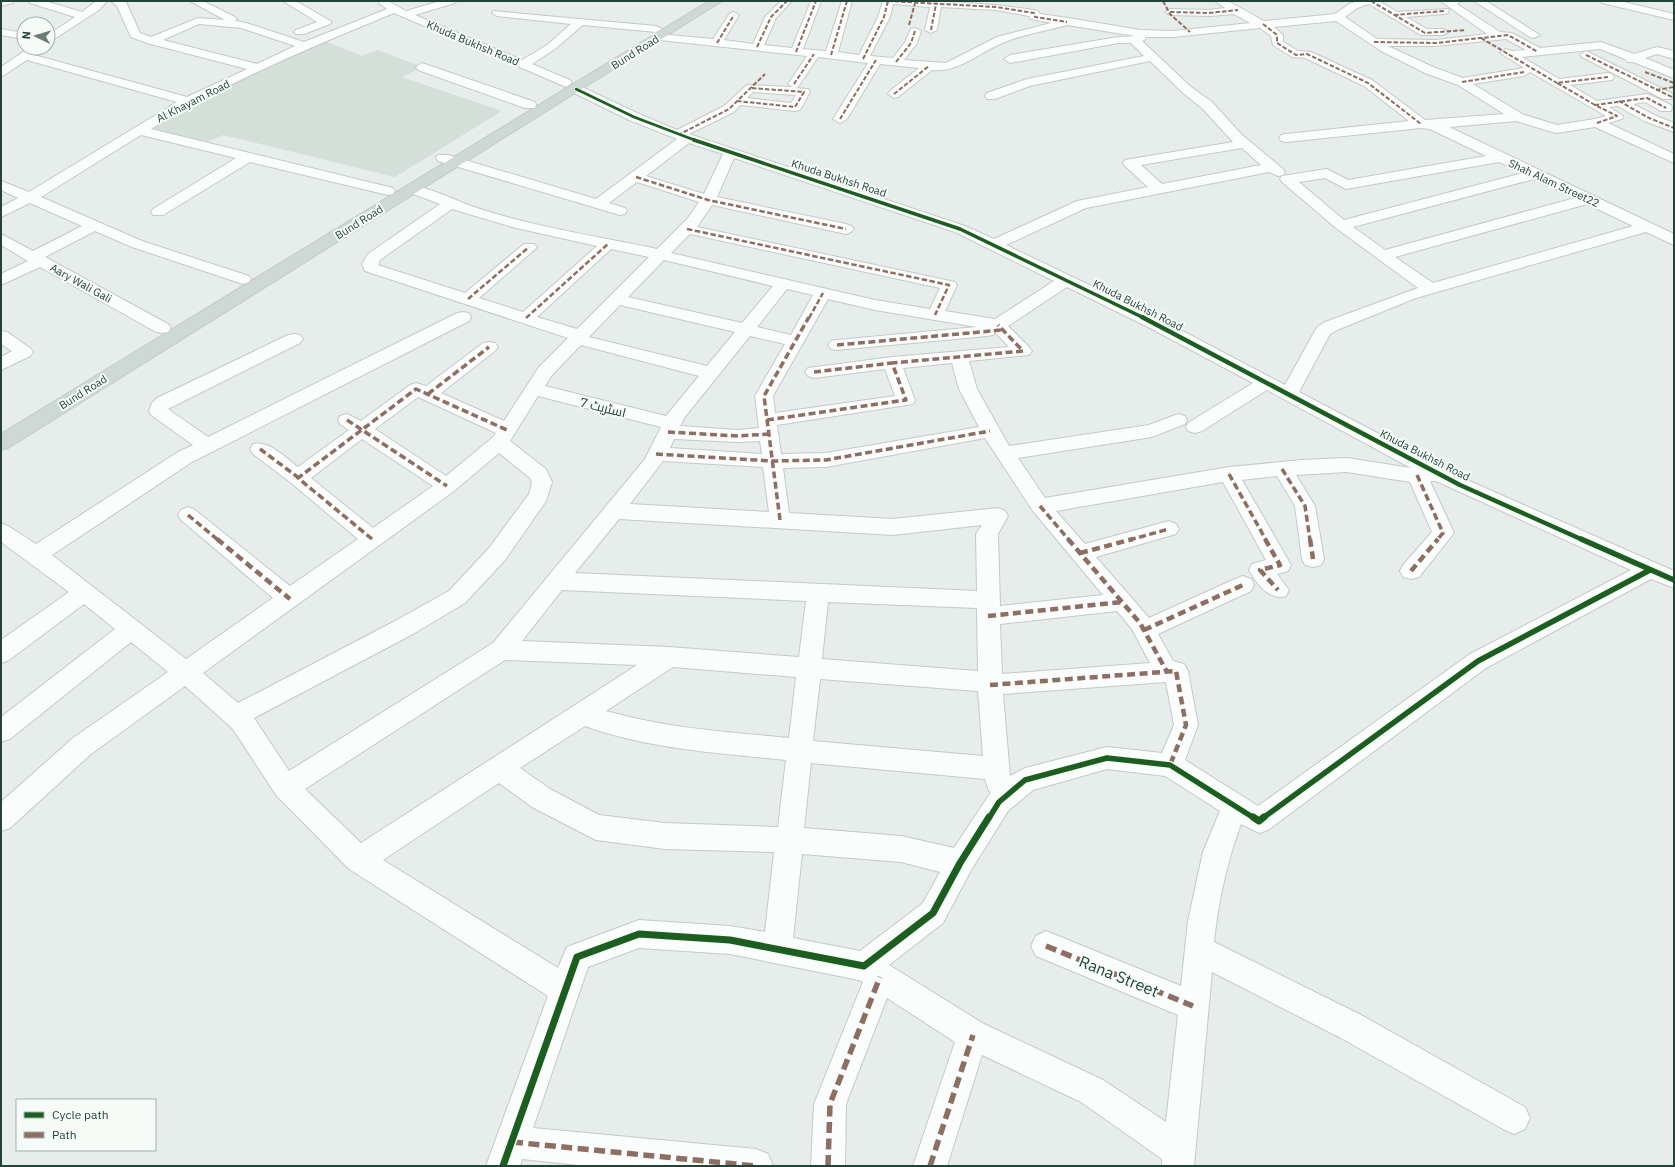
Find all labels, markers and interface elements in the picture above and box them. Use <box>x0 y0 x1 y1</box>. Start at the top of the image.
north arrow <box>16 16 56 56</box>
street label: Khuda Bukhsh Road <box>425 17 521 69</box>
text: N <box>19 31 33 40</box>
street label: Bund Road <box>608 32 662 72</box>
street label: Al Khayam Road <box>154 77 232 125</box>
street label: Khuda Bukhsh Road <box>790 156 888 200</box>
street label: Shah Alam Street22 <box>1506 156 1602 210</box>
street label: Bund Road <box>332 202 386 242</box>
street label: Aary Wali Gali <box>48 260 114 306</box>
street label: Khuda Bukhsh Road <box>1091 276 1185 334</box>
street label: Bund Road <box>56 372 110 412</box>
street label: اسٹریٹ 7 <box>578 394 628 421</box>
street label: Khuda Bukhsh Road <box>1378 426 1472 484</box>
street label: Rana Street <box>1076 951 1162 1001</box>
legend <box>16 1099 156 1151</box>
text: Cycle path <box>52 1107 109 1122</box>
text: Path <box>52 1127 77 1142</box>

